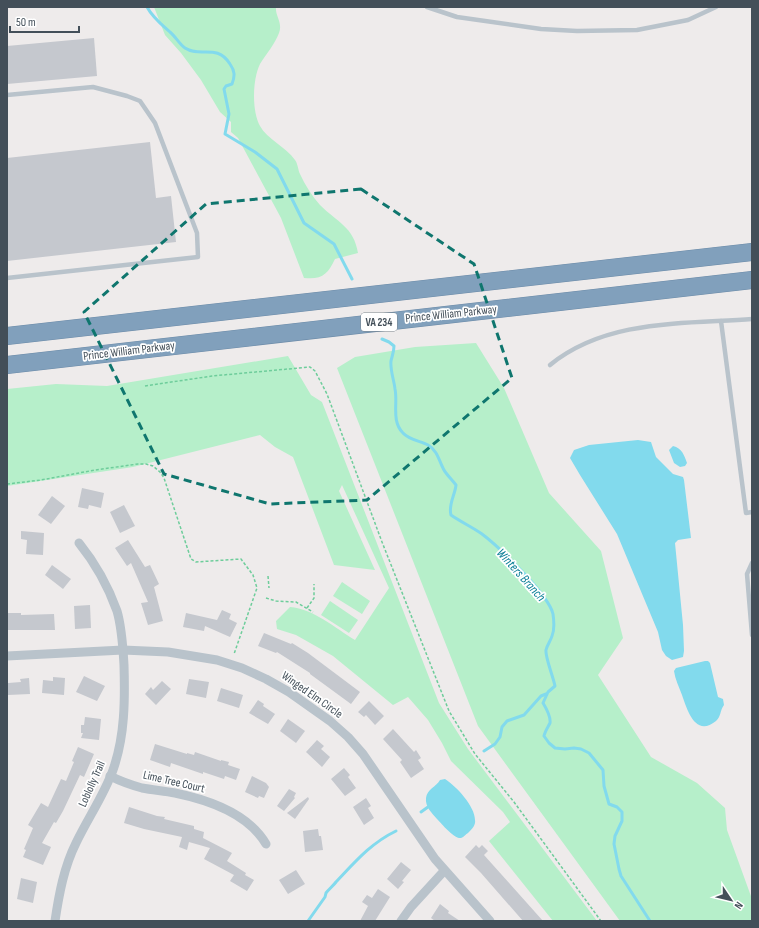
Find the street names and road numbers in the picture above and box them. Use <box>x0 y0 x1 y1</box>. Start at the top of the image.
street label: Prince William Parkway <box>405 302 498 326</box>
road number: VA 234 <box>361 313 397 331</box>
street label: Prince William Parkway <box>82 338 176 364</box>
street label: Winged Elm Circle <box>278 668 346 722</box>
street label: Loblolly Trail <box>75 759 109 809</box>
street label: Lime Tree Court <box>142 768 207 796</box>

